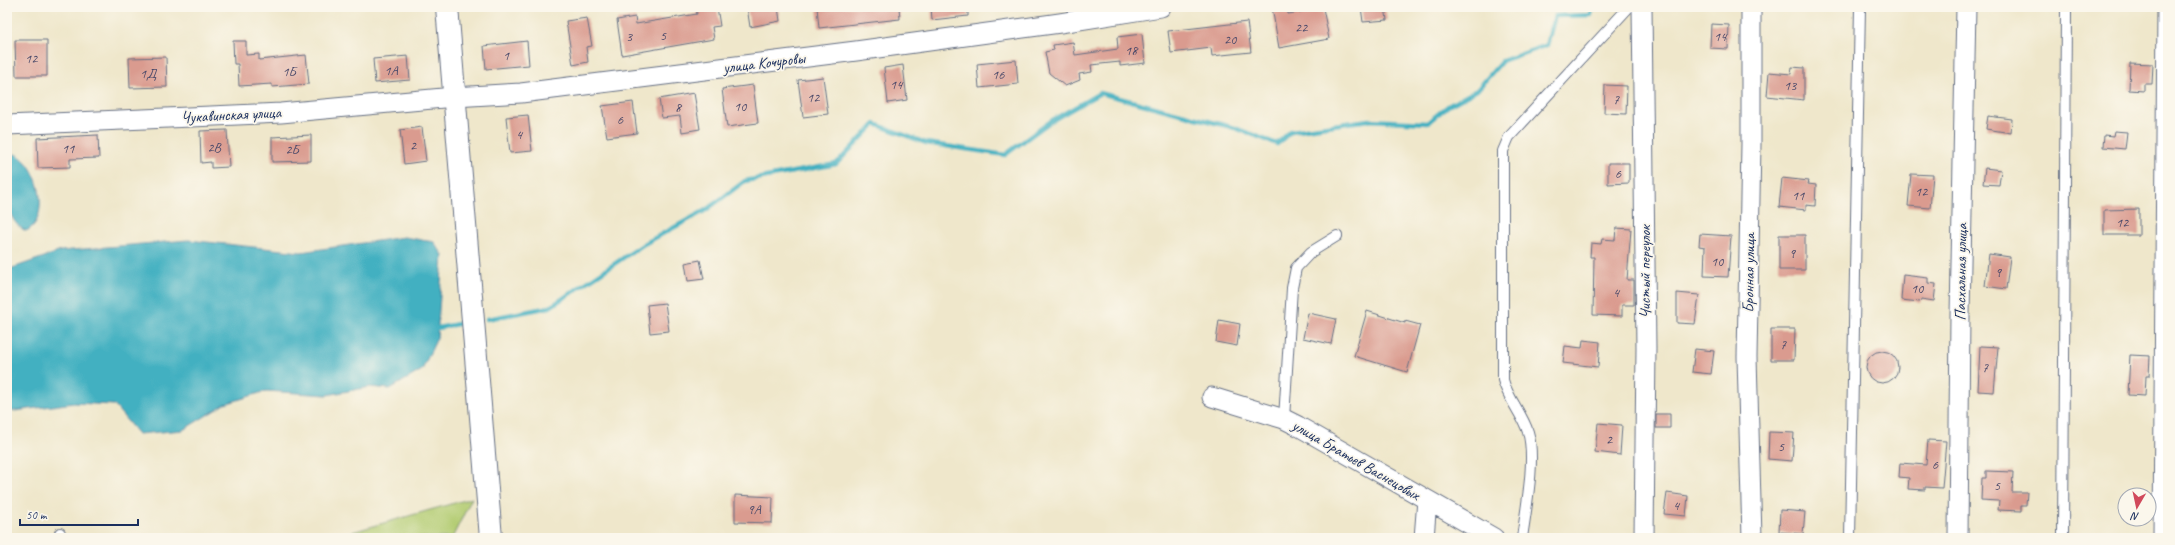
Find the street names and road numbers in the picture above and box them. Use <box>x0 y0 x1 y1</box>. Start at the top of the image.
street label: улица Кочуровы <box>721 48 808 78</box>
street label: Чукавинская улица <box>181 102 283 128</box>
street label: Пасхальная улица <box>1950 222 1972 321</box>
street label: Чистый переулок <box>1635 223 1655 319</box>
street label: Бронная улица <box>1738 232 1760 313</box>
street label: улица Братьев Васнецовых <box>1288 415 1425 505</box>

